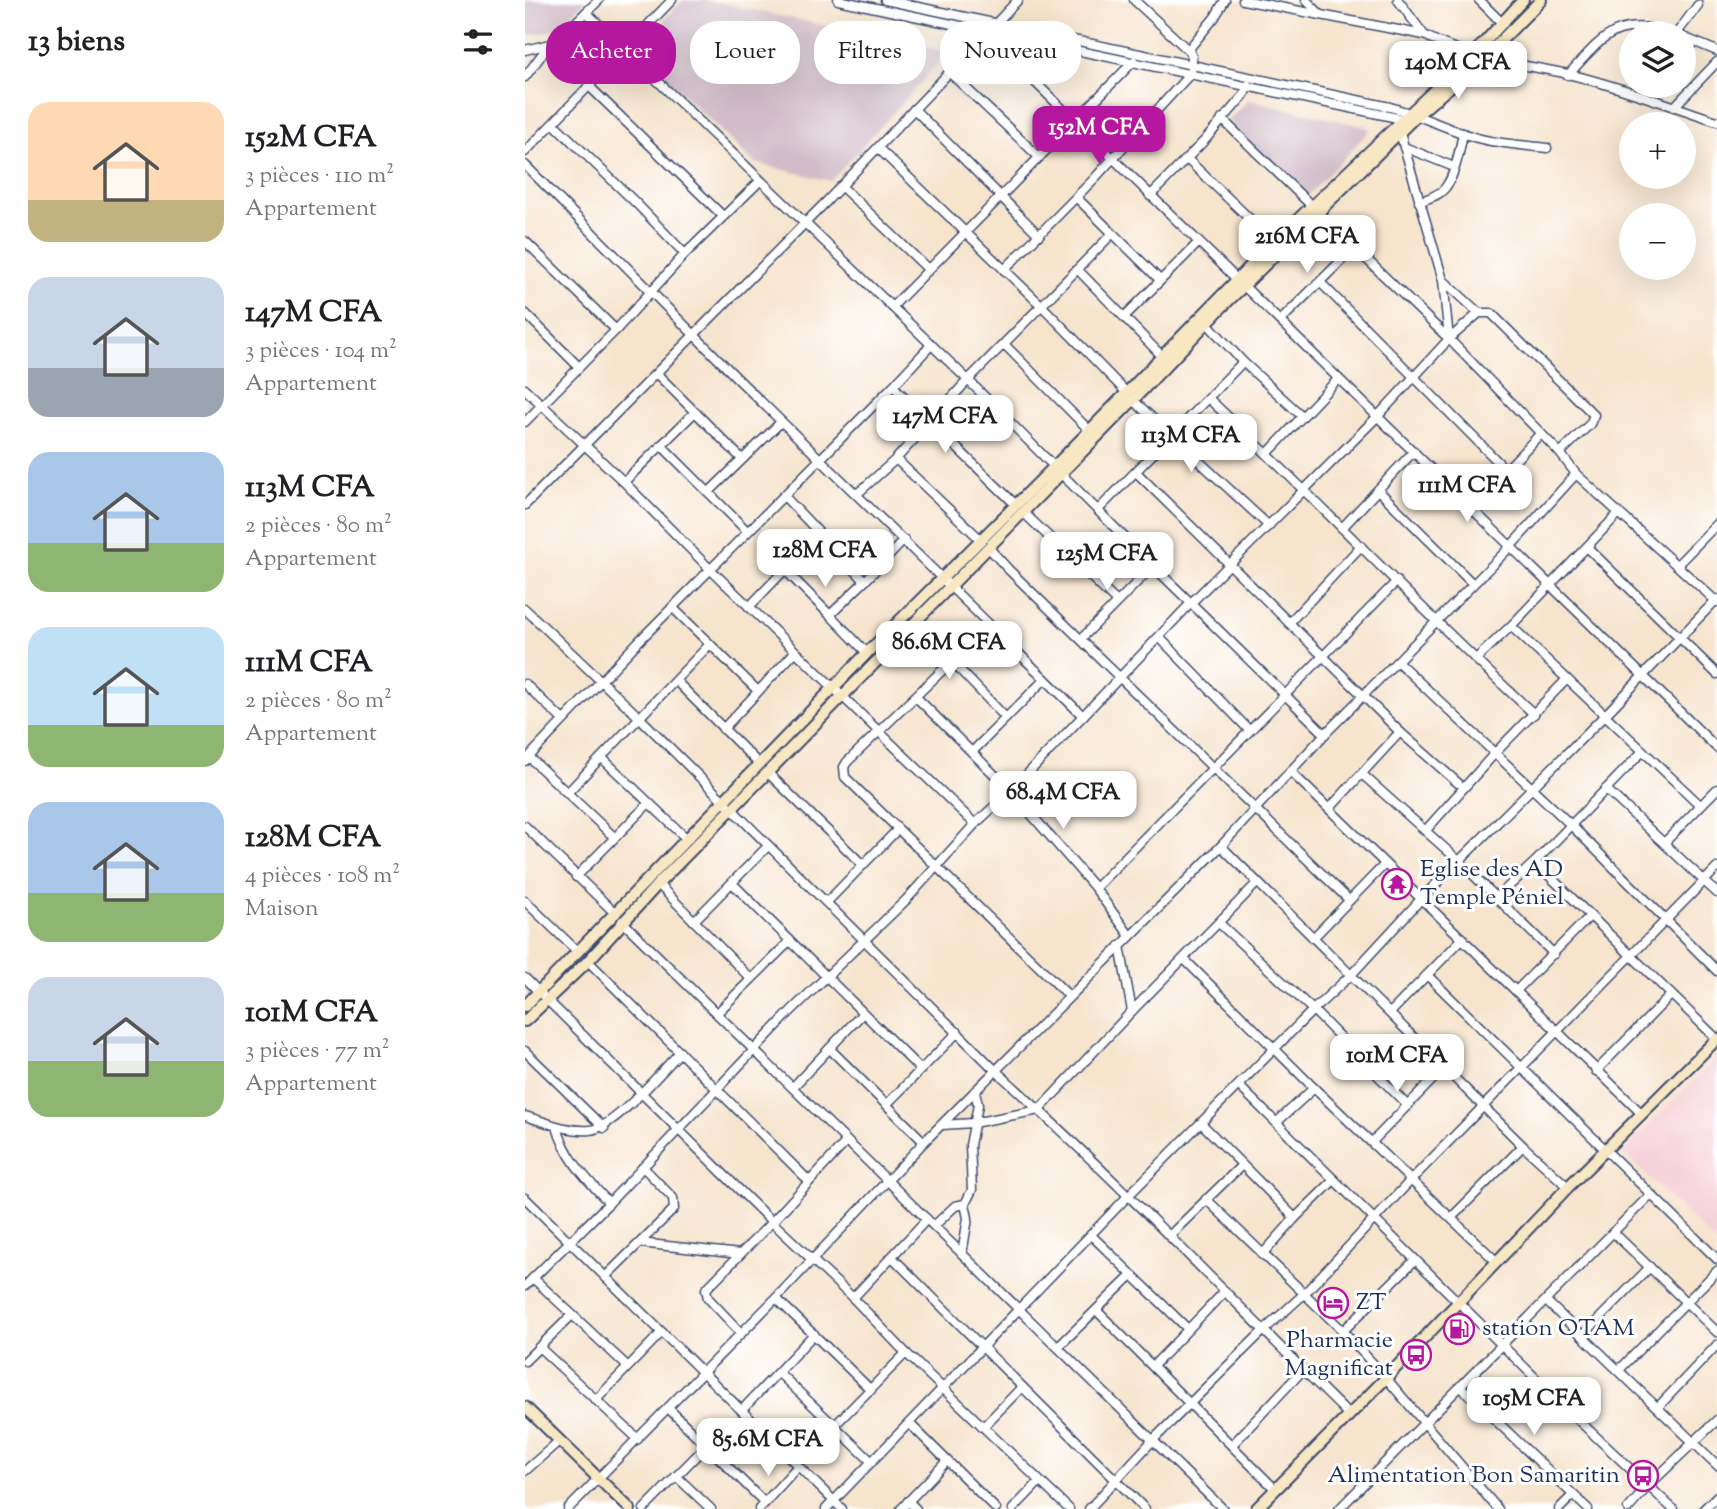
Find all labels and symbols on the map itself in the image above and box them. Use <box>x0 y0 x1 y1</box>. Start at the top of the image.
pin: 140M CFA <box>1386 42 1530 101</box>
pin: 152M CFA <box>1027 106 1171 166</box>
pin: 216M CFA <box>1235 216 1379 275</box>
pin: 147M CFA <box>873 396 1017 455</box>
pin: 113M CFA <box>1119 414 1263 474</box>
pin: 111M CFA <box>1395 464 1539 524</box>
pin: 128M CFA <box>753 530 897 589</box>
pin: 125M CFA <box>1035 532 1179 592</box>
pin: 86.6M CFA <box>869 622 1029 681</box>
pin: 68.4M CFA <box>983 772 1143 831</box>
place label: Eglise des AD Temple Péniel <box>1420 853 1564 915</box>
temple icon: Eglise des AD Temple Péniel <box>1380 867 1414 901</box>
pin: 101M CFA <box>1325 1034 1469 1094</box>
hotel icon: ZT <box>1316 1286 1350 1320</box>
place label: ZT <box>1356 1286 1387 1320</box>
fuel station icon: station OTAM <box>1442 1312 1476 1346</box>
place label: station OTAM <box>1482 1312 1635 1346</box>
place label: Pharmacie Magnificat <box>1285 1324 1393 1386</box>
bus stop icon: Pharmacie Magnificat <box>1399 1338 1433 1372</box>
pin: 105M CFA <box>1462 1378 1606 1437</box>
pin: 85.6M CFA <box>688 1418 848 1478</box>
place label: Alimentation Bon Samaritin <box>1328 1459 1620 1493</box>
bus stop icon: Alimentation Bon Samaritin <box>1626 1459 1660 1493</box>

